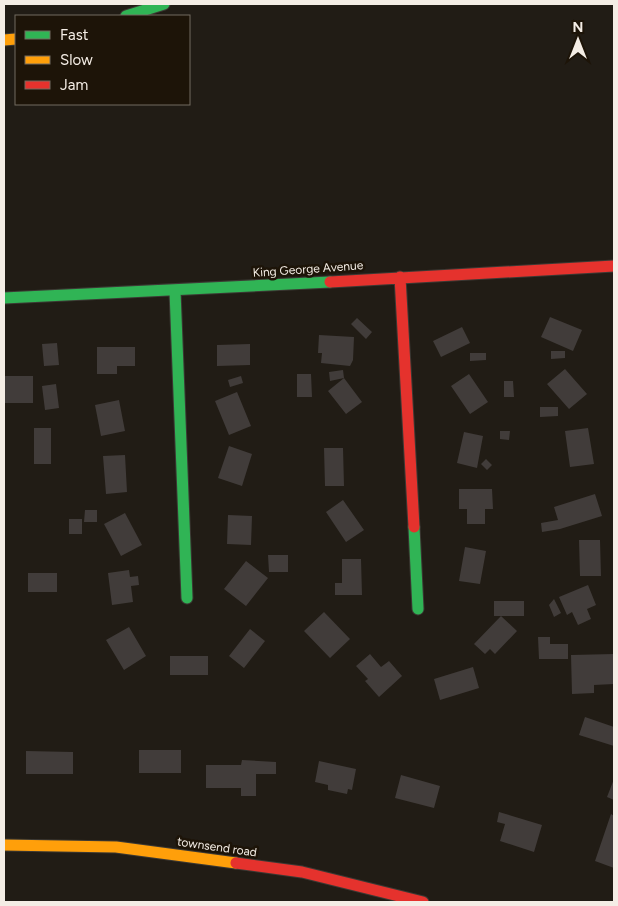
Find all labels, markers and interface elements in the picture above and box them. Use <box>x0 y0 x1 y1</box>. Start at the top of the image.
legend <box>15 15 190 105</box>
north arrow <box>553 15 603 65</box>
text: N <box>573 19 583 36</box>
text: Fast <box>60 26 89 44</box>
text: Slow <box>60 51 93 69</box>
text: Jam <box>60 76 88 94</box>
street label: King George Avenue <box>252 258 364 280</box>
street label: townsend road <box>176 834 258 860</box>

